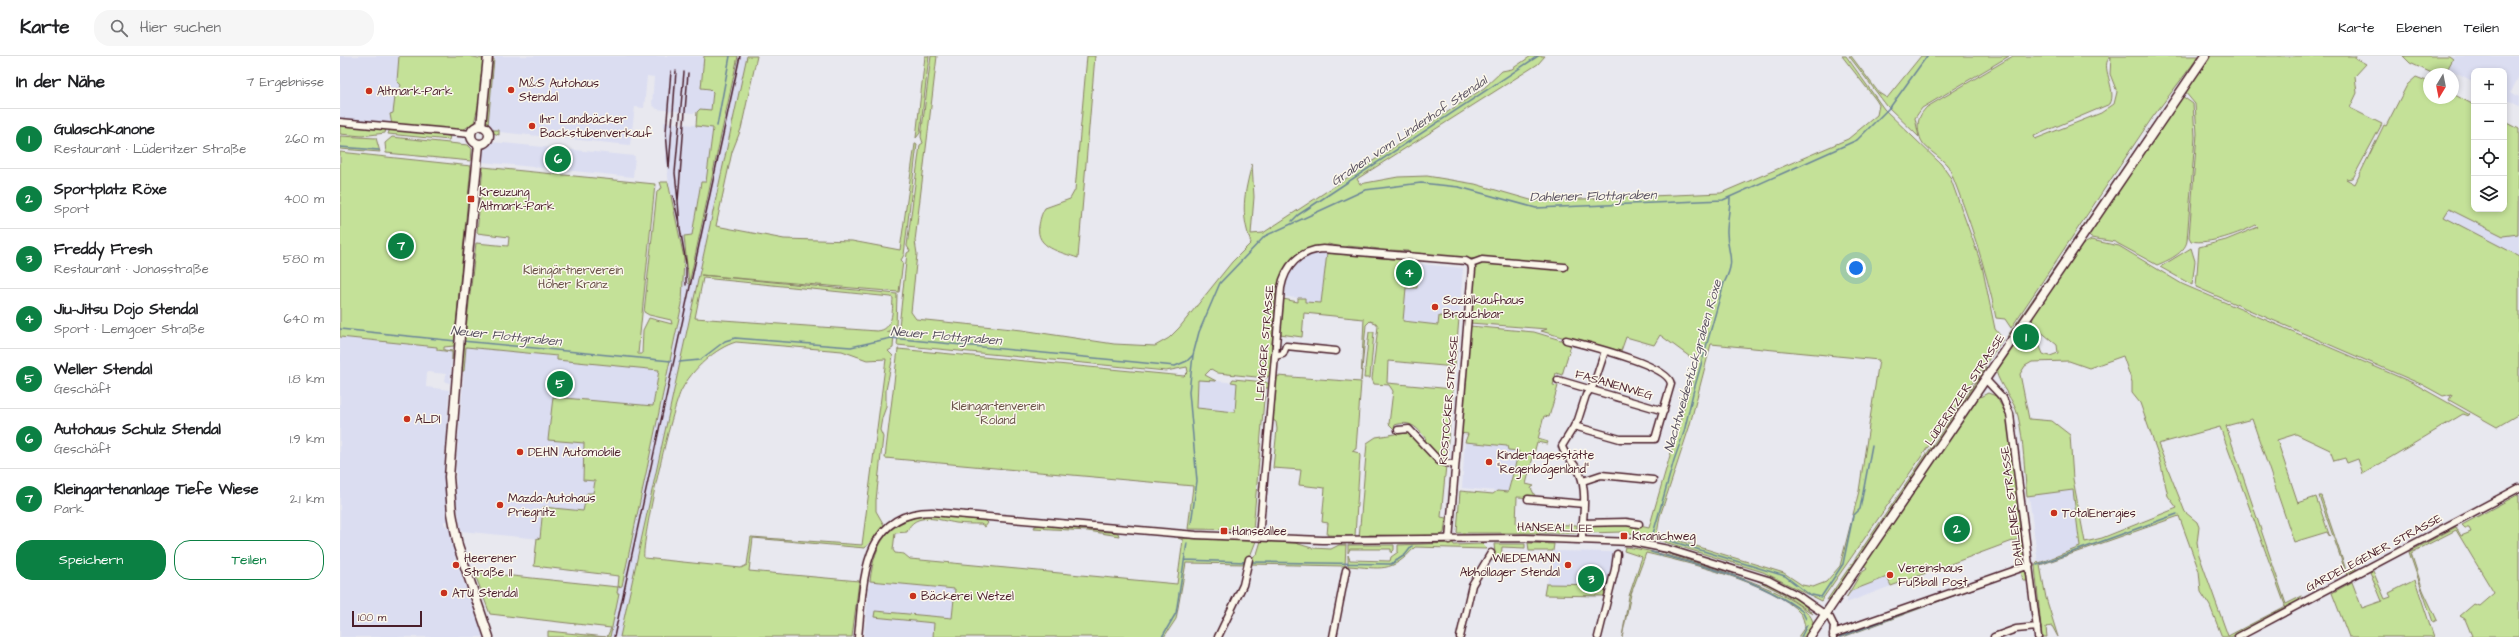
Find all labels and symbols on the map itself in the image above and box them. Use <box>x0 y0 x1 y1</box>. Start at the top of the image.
north arrow <box>2423 68 2459 104</box>
water label: Graben vom Lindenhof Stendal <box>1327 71 1492 190</box>
place label: M&S Autohaus Stendal <box>519 75 599 106</box>
place label: Altmark-Park <box>377 83 453 100</box>
marker: M&S Autohaus Stendal <box>506 85 516 95</box>
marker: Altmark-Park <box>364 86 374 96</box>
place label: Ihr Landbäcker Backstubenverkauf <box>540 111 653 142</box>
marker: Ihr Landbäcker Backstubenverkauf <box>527 121 537 131</box>
pin: 6 <box>545 144 571 174</box>
place label: Kreuzung Altmark-Park <box>479 184 555 215</box>
water label: Dahlener Flottgraben <box>1530 186 1658 207</box>
marker: Kreuzung Altmark-Park <box>466 194 476 204</box>
pin: 7 <box>388 231 414 261</box>
pin: 4 <box>1396 258 1422 288</box>
your location <box>1846 258 1866 278</box>
park label: Kleingärtnerverein Hoher Kranz <box>523 262 623 293</box>
water label: Nachtweidestückgraben Röxe <box>1660 277 1728 455</box>
street label: LEMGOER STRASSE <box>1251 284 1279 402</box>
place label: Sozialkaufhaus Brauchbar <box>1443 292 1524 323</box>
marker: Sozialkaufhaus Brauchbar <box>1430 302 1440 312</box>
water label: Neuer Flottgraben <box>450 321 564 352</box>
water label: Neuer Flottgraben <box>890 322 1004 351</box>
pin: 1 <box>2013 322 2039 352</box>
street label: LÜDERITZER STRASSE <box>1921 331 2009 449</box>
street label: ROSTOCKER STRASSE <box>1435 335 1463 465</box>
street label: FASANENWEG <box>1573 366 1656 404</box>
pin: 5 <box>547 369 573 399</box>
park label: Kleingartenverein Roland <box>951 398 1045 429</box>
place label: ALDI <box>415 411 441 428</box>
marker: ALDI <box>402 414 412 424</box>
place label: DEHN Automobile <box>528 444 621 461</box>
street label: DAHLENER STRASSE <box>1996 445 2028 567</box>
marker: DEHN Automobile <box>515 447 525 457</box>
place label: Kindertagesstätte "Regenbogenland" <box>1497 447 1595 479</box>
marker: Kindertagesstätte "Regenbogenland" <box>1484 457 1494 467</box>
place label: Mazda-Autohaus Priegnitz <box>508 490 596 522</box>
marker: Mazda-Autohaus Priegnitz <box>495 500 505 510</box>
place label: TotalEnergies <box>2062 505 2136 523</box>
marker: TotalEnergies <box>2049 508 2059 518</box>
street label: GARDELEGENER STRASSE <box>2303 510 2445 596</box>
pin: 2 <box>1944 514 1970 544</box>
street label: HANSEALLEE <box>1517 519 1593 537</box>
place label: Hanseallee <box>1232 523 1287 540</box>
marker: Hanseallee <box>1219 526 1229 536</box>
place label: Kranichweg <box>1632 528 1696 546</box>
marker: Kranichweg <box>1619 531 1629 541</box>
place label: Heerener Straße 11 <box>464 550 517 581</box>
place label: WIEDEMANN Abhollager Stendal <box>1460 550 1560 582</box>
marker: Heerener Straße 11 <box>451 560 461 570</box>
marker: WIEDEMANN Abhollager Stendal <box>1563 560 1573 570</box>
place label: Vereinshaus Fußball Post <box>1898 560 1968 591</box>
pin: 3 <box>1578 564 1604 594</box>
marker: Vereinshaus Fußball Post <box>1885 570 1895 580</box>
place label: ATU Stendal <box>452 585 518 602</box>
marker: ATU Stendal <box>439 588 449 598</box>
place label: Bäckerei Wetzel <box>921 588 1014 605</box>
marker: Bäckerei Wetzel <box>908 591 918 601</box>
scale bar <box>352 609 422 628</box>

